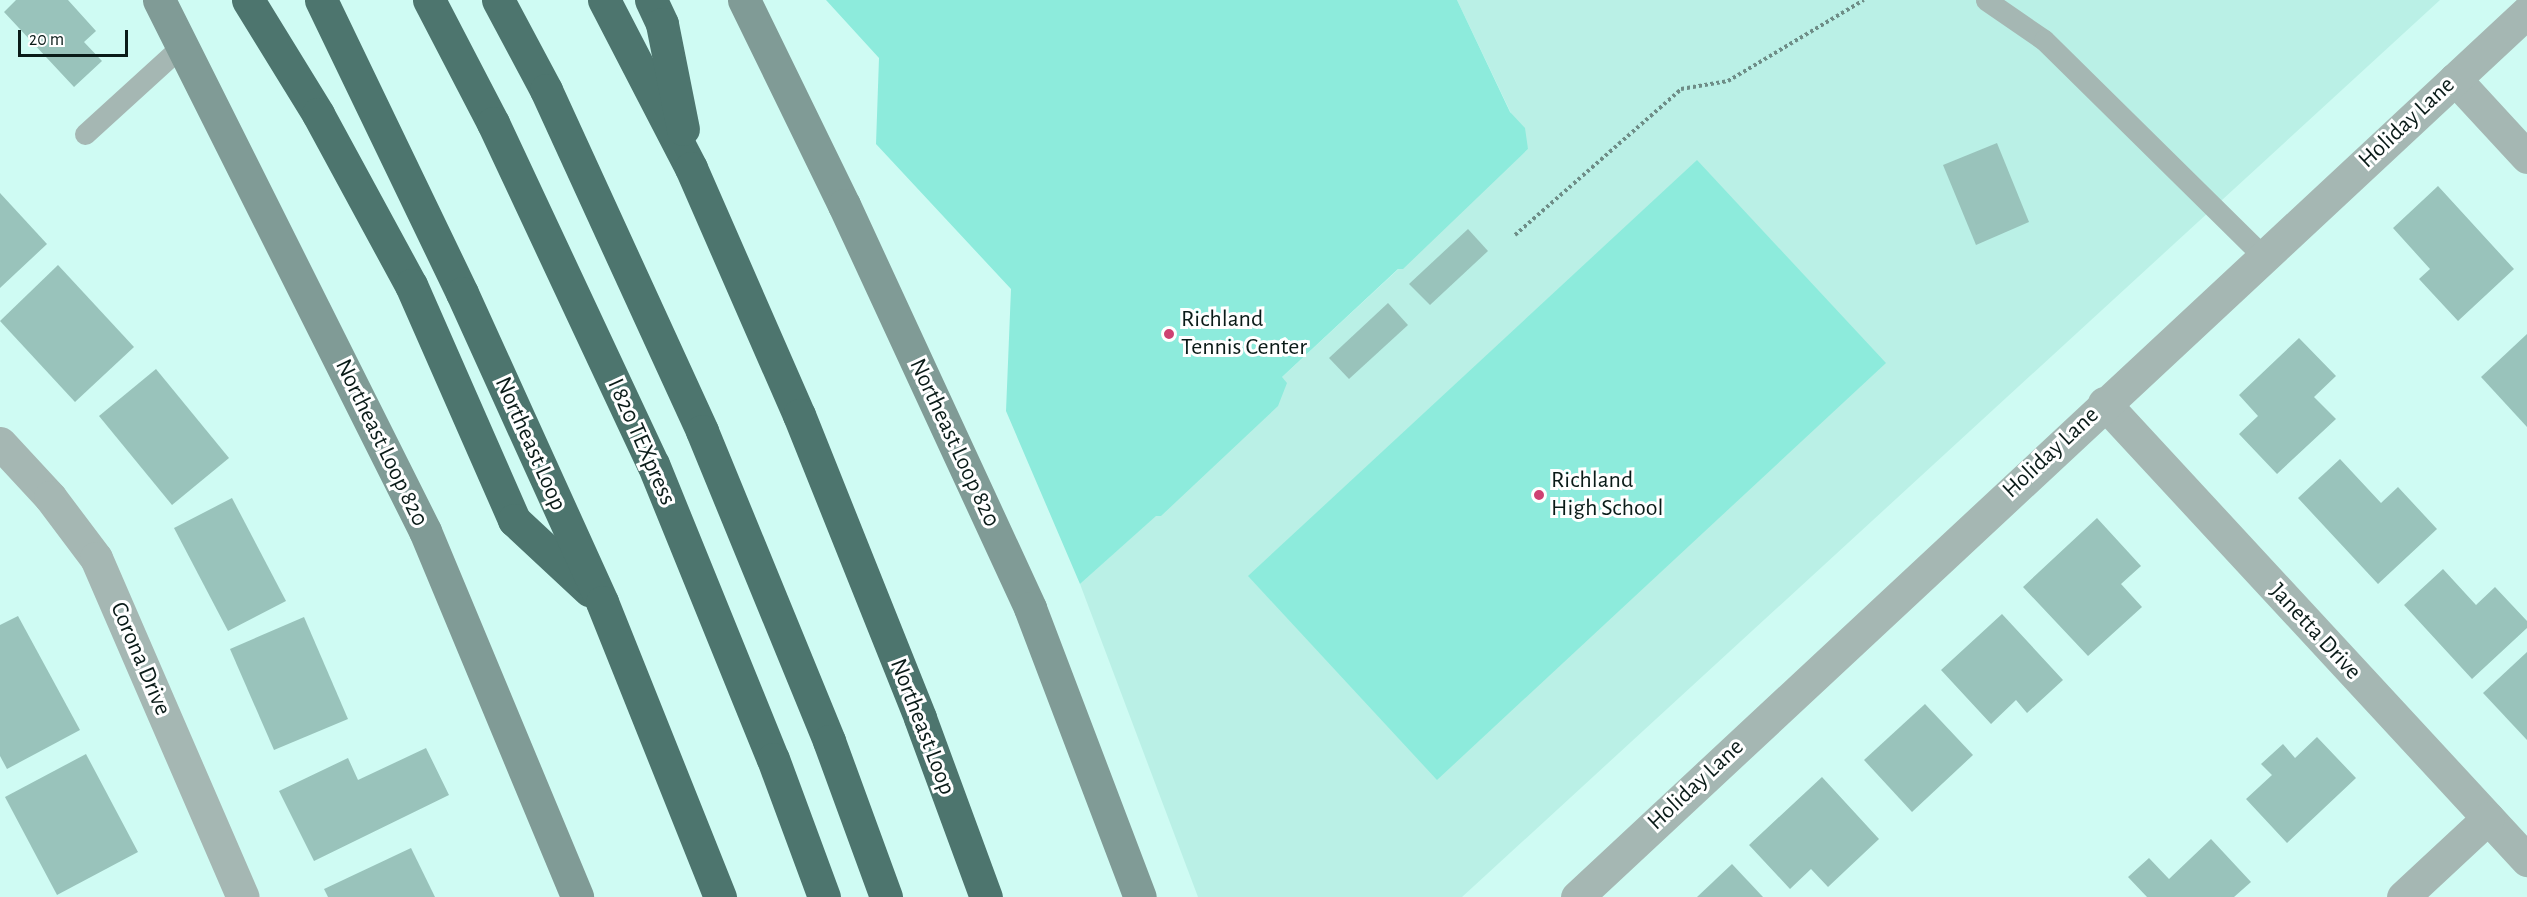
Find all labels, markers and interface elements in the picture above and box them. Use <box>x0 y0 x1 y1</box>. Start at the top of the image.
scale bar <box>21 18 130 56</box>
text: 20 m <box>29 31 64 49</box>
street label: Holiday Lane <box>2353 71 2461 175</box>
place label: Richland Tennis Center <box>1181 306 1307 362</box>
marker: Richland Tennis Center <box>1162 327 1176 341</box>
street label: Northeast Loop 820 <box>902 354 1006 532</box>
street label: Northeast Loop 820 <box>328 355 434 531</box>
street label: Northeast Loop <box>488 373 572 515</box>
street label: I 820 TEXpress <box>600 374 682 510</box>
street label: Holiday Lane <box>1997 401 2105 505</box>
place label: Richland High School <box>1551 467 1663 523</box>
marker: Richland High School <box>1532 488 1546 502</box>
street label: Janetta Drive <box>2263 578 2367 686</box>
street label: Corona Drive <box>103 598 177 720</box>
street label: Northeast Loop <box>883 655 961 799</box>
street label: Holiday Lane <box>1642 733 1750 837</box>

